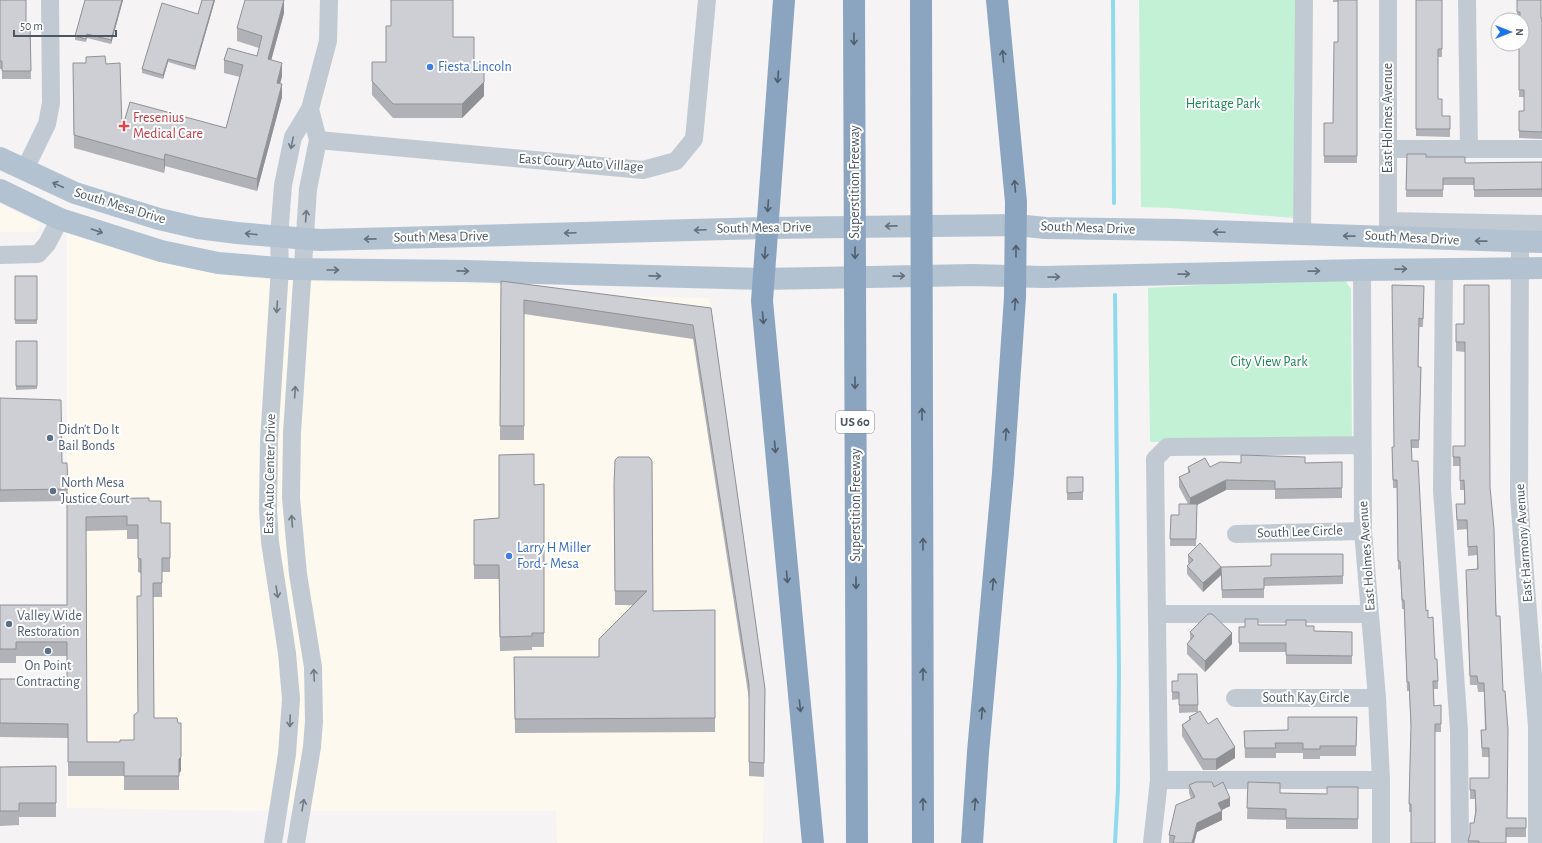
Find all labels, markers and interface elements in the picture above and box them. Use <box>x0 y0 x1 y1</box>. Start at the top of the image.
scale bar <box>14 12 116 38</box>
north arrow <box>1490 12 1530 52</box>
text: 50 m <box>20 20 43 32</box>
text: N <box>1514 28 1525 36</box>
one-way arrow <box>850 32 858 45</box>
one-way arrow <box>999 50 1006 63</box>
place label: Fiesta Lincoln <box>438 60 512 74</box>
marker: Fiesta Lincoln <box>425 62 435 72</box>
street label: East Holmes Avenue <box>1381 63 1395 173</box>
one-way arrow <box>775 70 782 83</box>
park label: Heritage Park <box>1186 97 1261 111</box>
place label: Fresenius Medical Care <box>133 111 203 141</box>
marker: Fresenius Medical Care <box>118 120 130 132</box>
street label: Superstition Freeway <box>848 125 862 239</box>
one-way arrow <box>287 137 295 150</box>
street label: East Coury Auto Village <box>518 152 644 174</box>
one-way arrow <box>1011 180 1018 193</box>
one-way arrow <box>53 181 65 188</box>
street label: South Mesa Drive <box>73 185 167 227</box>
one-way arrow <box>765 199 772 212</box>
one-way arrow <box>302 210 309 223</box>
street label: South Mesa Drive <box>1040 219 1136 237</box>
street label: South Mesa Drive <box>717 220 811 236</box>
one-way arrow <box>885 222 898 230</box>
one-way arrow <box>694 226 707 233</box>
one-way arrow <box>90 228 103 235</box>
one-way arrow <box>1213 228 1226 236</box>
street label: South Mesa Drive <box>394 229 488 245</box>
street label: South Mesa Drive <box>1364 229 1460 247</box>
one-way arrow <box>564 230 577 237</box>
one-way arrow <box>245 231 258 238</box>
one-way arrow <box>1343 232 1356 240</box>
one-way arrow <box>364 235 377 243</box>
one-way arrow <box>1475 237 1488 245</box>
one-way arrow <box>1012 245 1020 258</box>
one-way arrow <box>761 246 769 259</box>
one-way arrow <box>851 246 859 259</box>
one-way arrow <box>1394 265 1407 273</box>
one-way arrow <box>326 266 339 274</box>
one-way arrow <box>456 267 469 275</box>
one-way arrow <box>1307 267 1320 275</box>
one-way arrow <box>1177 270 1190 278</box>
one-way arrow <box>648 272 661 279</box>
one-way arrow <box>892 272 905 280</box>
one-way arrow <box>1047 273 1060 281</box>
one-way arrow <box>1011 298 1018 311</box>
one-way arrow <box>274 300 281 313</box>
one-way arrow <box>760 311 767 324</box>
park label: City View Park <box>1230 355 1308 369</box>
one-way arrow <box>851 376 859 389</box>
one-way arrow <box>291 386 298 399</box>
one-way arrow <box>918 408 926 421</box>
road number: US 60 <box>836 411 874 433</box>
street label: East Auto Center Drive <box>262 414 278 534</box>
place label: Didn't Do It Bail Bonds <box>58 423 120 453</box>
one-way arrow <box>1002 428 1009 441</box>
marker: Didn't Do It Bail Bonds <box>45 433 55 443</box>
one-way arrow <box>772 440 779 453</box>
street label: Superstition Freeway <box>849 448 863 562</box>
place label: North Mesa Justice Court <box>61 476 130 506</box>
street label: East Harmony Avenue <box>1513 483 1535 603</box>
marker: North Mesa Justice Court <box>48 486 58 496</box>
street label: East Holmes Avenue <box>1356 500 1378 612</box>
one-way arrow <box>289 515 296 528</box>
street label: South Lee Circle <box>1257 524 1343 540</box>
one-way arrow <box>919 538 927 551</box>
place label: Larry H Miller Ford - Mesa <box>517 541 591 571</box>
marker: Larry H Miller Ford - Mesa <box>504 551 514 561</box>
one-way arrow <box>784 570 791 583</box>
one-way arrow <box>852 576 860 589</box>
one-way arrow <box>989 578 997 591</box>
one-way arrow <box>273 585 281 598</box>
place label: Valley Wide Restoration <box>17 609 82 639</box>
marker: Valley Wide Restoration <box>4 619 14 629</box>
marker: On Point Contracting <box>43 646 53 656</box>
place label: On Point Contracting <box>16 659 80 689</box>
one-way arrow <box>919 668 927 681</box>
one-way arrow <box>310 669 317 682</box>
street label: South Kay Circle <box>1263 691 1349 705</box>
one-way arrow <box>796 699 804 712</box>
one-way arrow <box>978 707 985 720</box>
one-way arrow <box>287 714 294 727</box>
one-way arrow <box>299 798 307 811</box>
one-way arrow <box>919 798 927 811</box>
one-way arrow <box>971 798 978 811</box>

